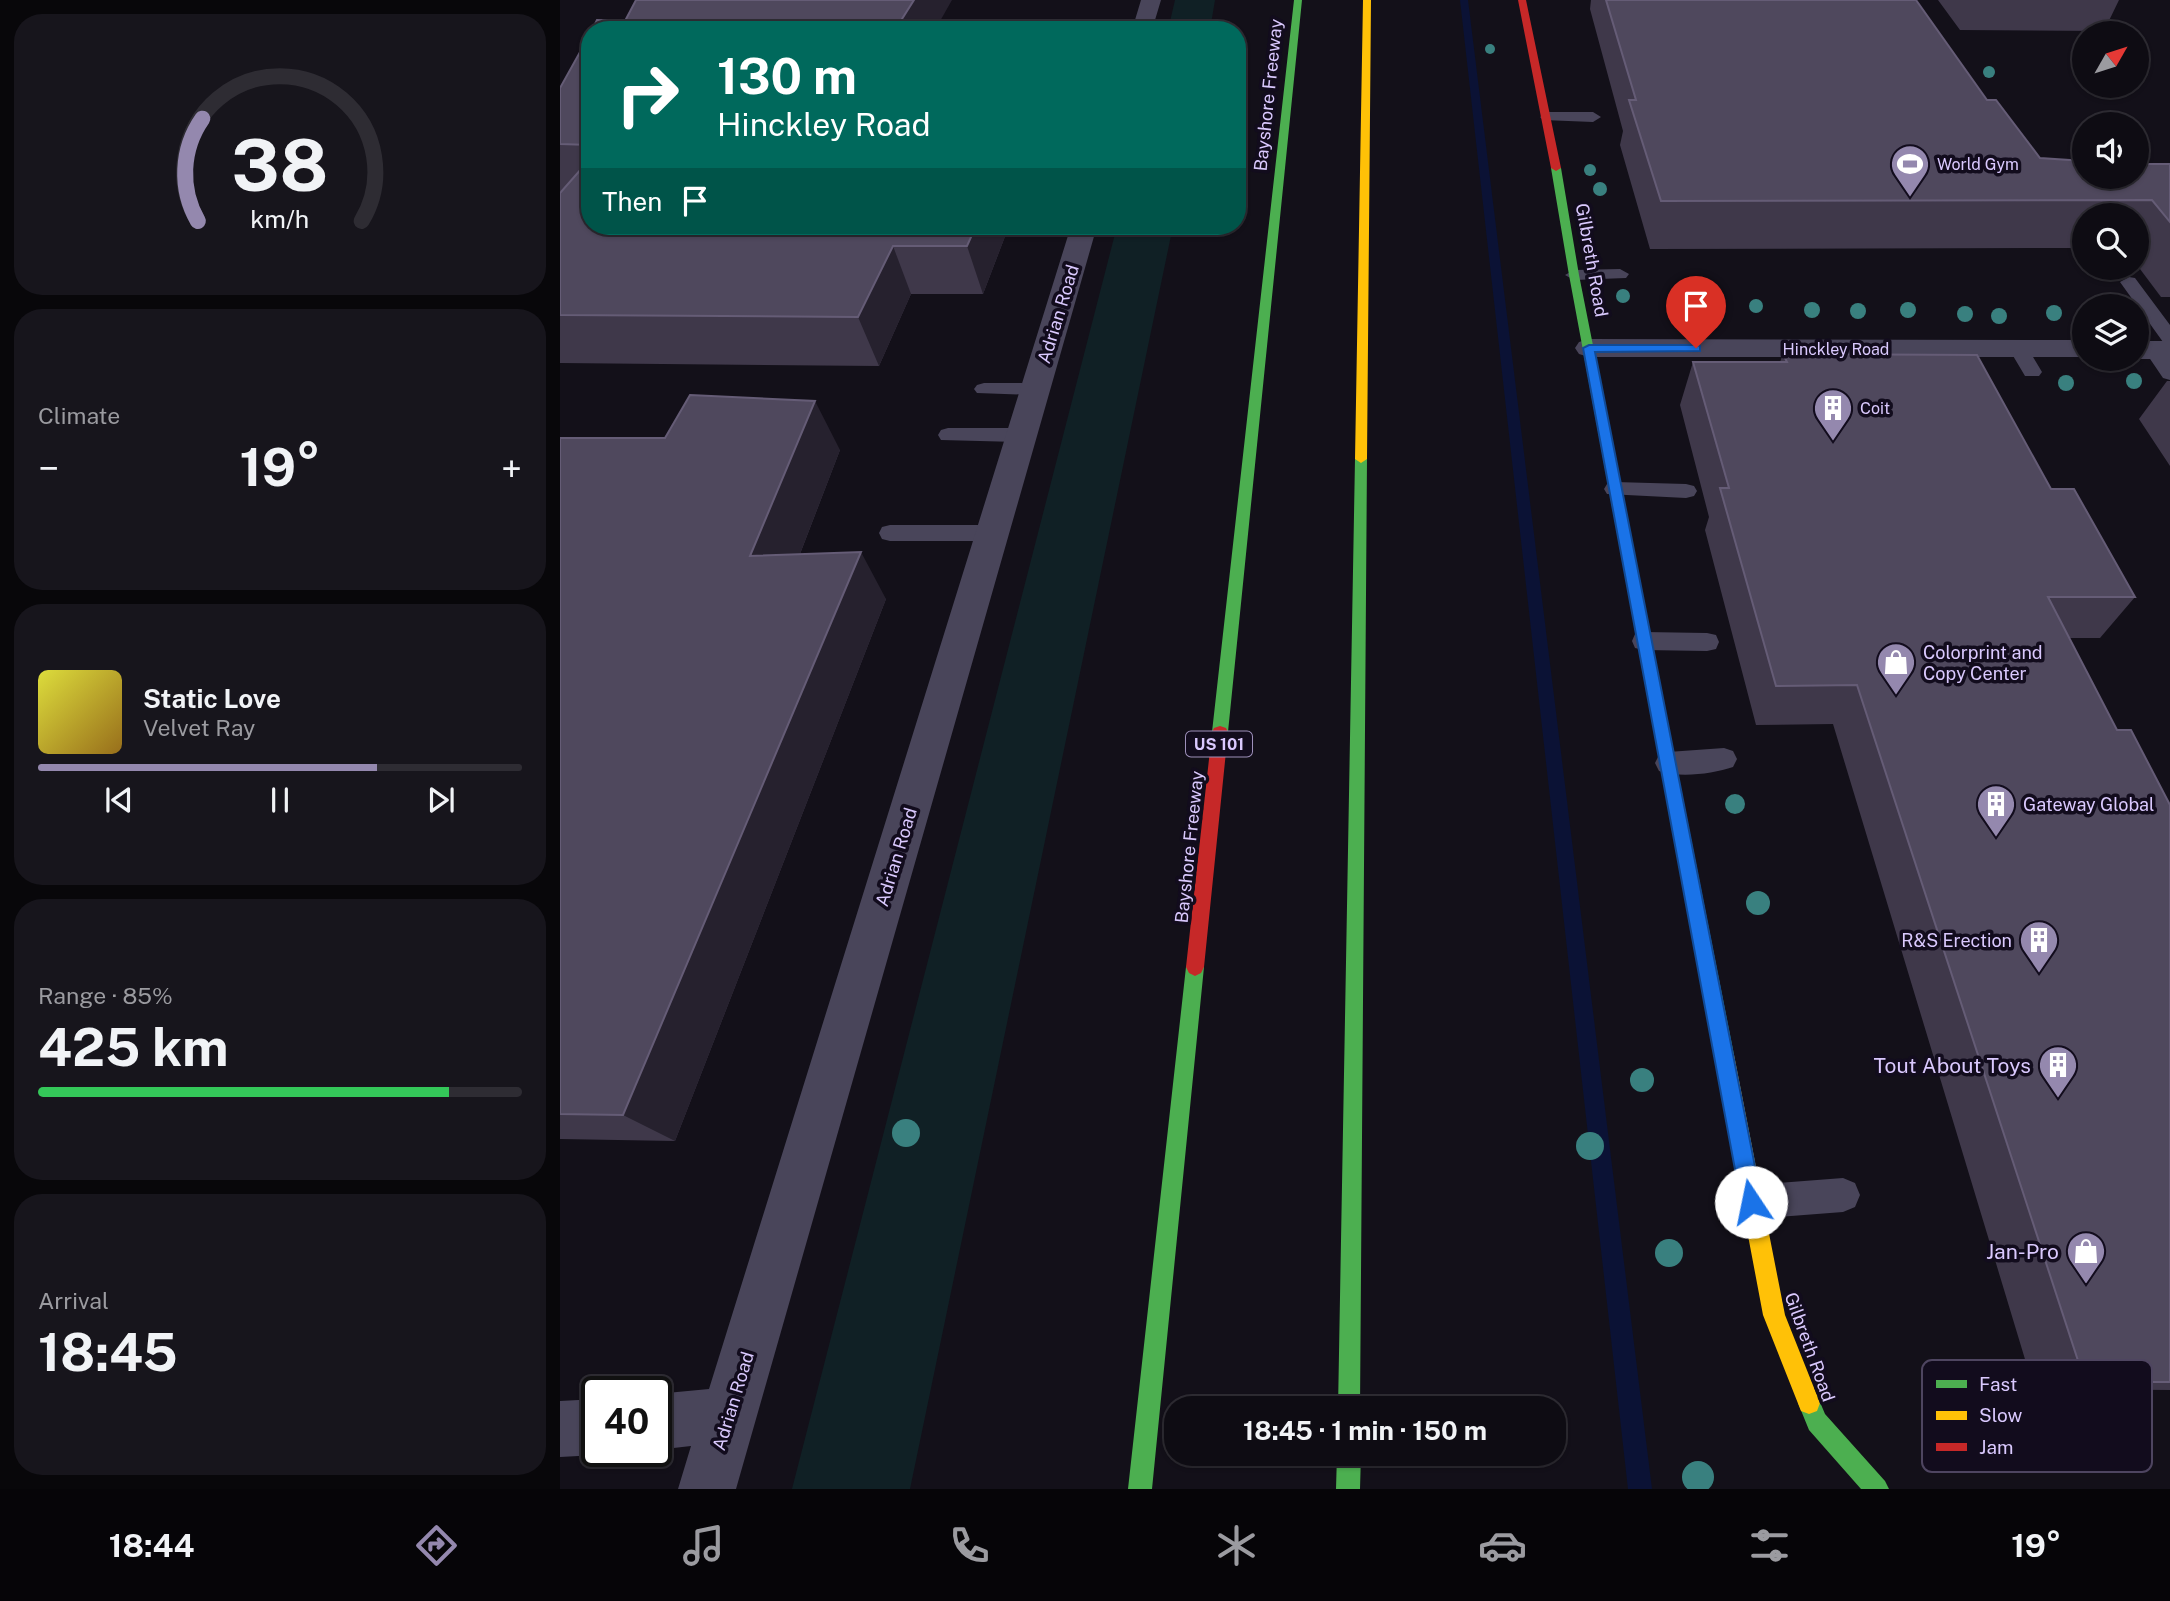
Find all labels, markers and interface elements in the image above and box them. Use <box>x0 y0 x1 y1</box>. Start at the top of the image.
street label: Bayshore Freeway <box>1250 17 1286 172</box>
north arrow <box>2072 21 2149 98</box>
map controls <box>2072 21 2149 371</box>
text: 130 m <box>717 47 857 105</box>
icon: right <box>602 49 693 140</box>
text: Hinckley Road <box>717 106 931 143</box>
button: sound <box>2072 112 2149 189</box>
text: 38 <box>231 122 329 207</box>
sports icon: World Gym <box>1889 143 1931 198</box>
place label: World Gym <box>1937 155 2019 174</box>
icon: arrive <box>676 182 714 220</box>
text: Then <box>602 186 662 217</box>
street label: Gilbreth Road <box>1572 202 1612 318</box>
text: km/h <box>251 203 309 233</box>
button: search <box>2072 203 2149 280</box>
street label: Adrian Road <box>1033 262 1083 366</box>
pin <box>1666 276 1726 348</box>
icon: arrive <box>1677 287 1715 325</box>
button: layers <box>2072 294 2149 371</box>
street label: Hinckley Road <box>1783 340 1889 359</box>
building icon: Coit <box>1812 387 1854 442</box>
place label: Coit <box>1860 399 1890 418</box>
text: Climate <box>38 402 120 429</box>
text: 19° <box>239 437 321 498</box>
text: − <box>38 446 59 491</box>
text: + <box>501 446 522 491</box>
shop icon: Colorprint and Copy Center <box>1875 641 1917 696</box>
place label: Colorprint and Copy Center <box>1923 642 2043 684</box>
text: Static Love <box>143 683 281 714</box>
text: Velvet Ray <box>143 714 255 741</box>
road number: US 101 <box>1186 732 1252 757</box>
street label: Bayshore Freeway <box>1171 769 1207 924</box>
icon: previous <box>100 781 138 819</box>
icon: pause <box>261 781 299 819</box>
icon: next <box>422 781 460 819</box>
building icon: Gateway Global <box>1975 783 2017 838</box>
place label: Gateway Global <box>2023 794 2154 815</box>
street label: Adrian Road <box>871 805 921 909</box>
building icon: R&S Erection <box>2018 919 2060 974</box>
place label: R&S Erection <box>1901 930 2012 951</box>
text: Range · 85% <box>38 982 173 1009</box>
text: 425 km <box>38 1017 229 1078</box>
building icon: Tout About Toys <box>2037 1044 2079 1099</box>
place label: Tout About Toys <box>1874 1053 2031 1078</box>
position arrow <box>1714 1165 1788 1239</box>
shop icon: Jan-Pro <box>2065 1230 2107 1285</box>
place label: Jan-Pro <box>1986 1239 2059 1264</box>
text: Arrival <box>38 1287 109 1314</box>
street label: Gilbreth Road <box>1780 1289 1840 1405</box>
text: 18:45 <box>38 1322 178 1383</box>
street label: Adrian Road <box>708 1349 758 1453</box>
legend <box>1922 1360 2152 1472</box>
text: Fast <box>1979 1373 2017 1395</box>
speed limit sign: 40 <box>581 1376 672 1467</box>
text: Slow <box>1979 1404 2023 1426</box>
text: 18:45 · 1 min · 150 m <box>1243 1415 1487 1446</box>
text: Jam <box>1979 1436 2013 1458</box>
icon: directions <box>412 1521 461 1570</box>
icon: music <box>679 1521 728 1570</box>
icon: phone <box>945 1521 994 1570</box>
icon: climate <box>1212 1521 1261 1570</box>
icon: car <box>1478 1521 1527 1570</box>
icon: filters <box>1745 1521 1794 1570</box>
text: 18:44 <box>109 1527 194 1564</box>
text: 19° <box>2011 1527 2061 1564</box>

